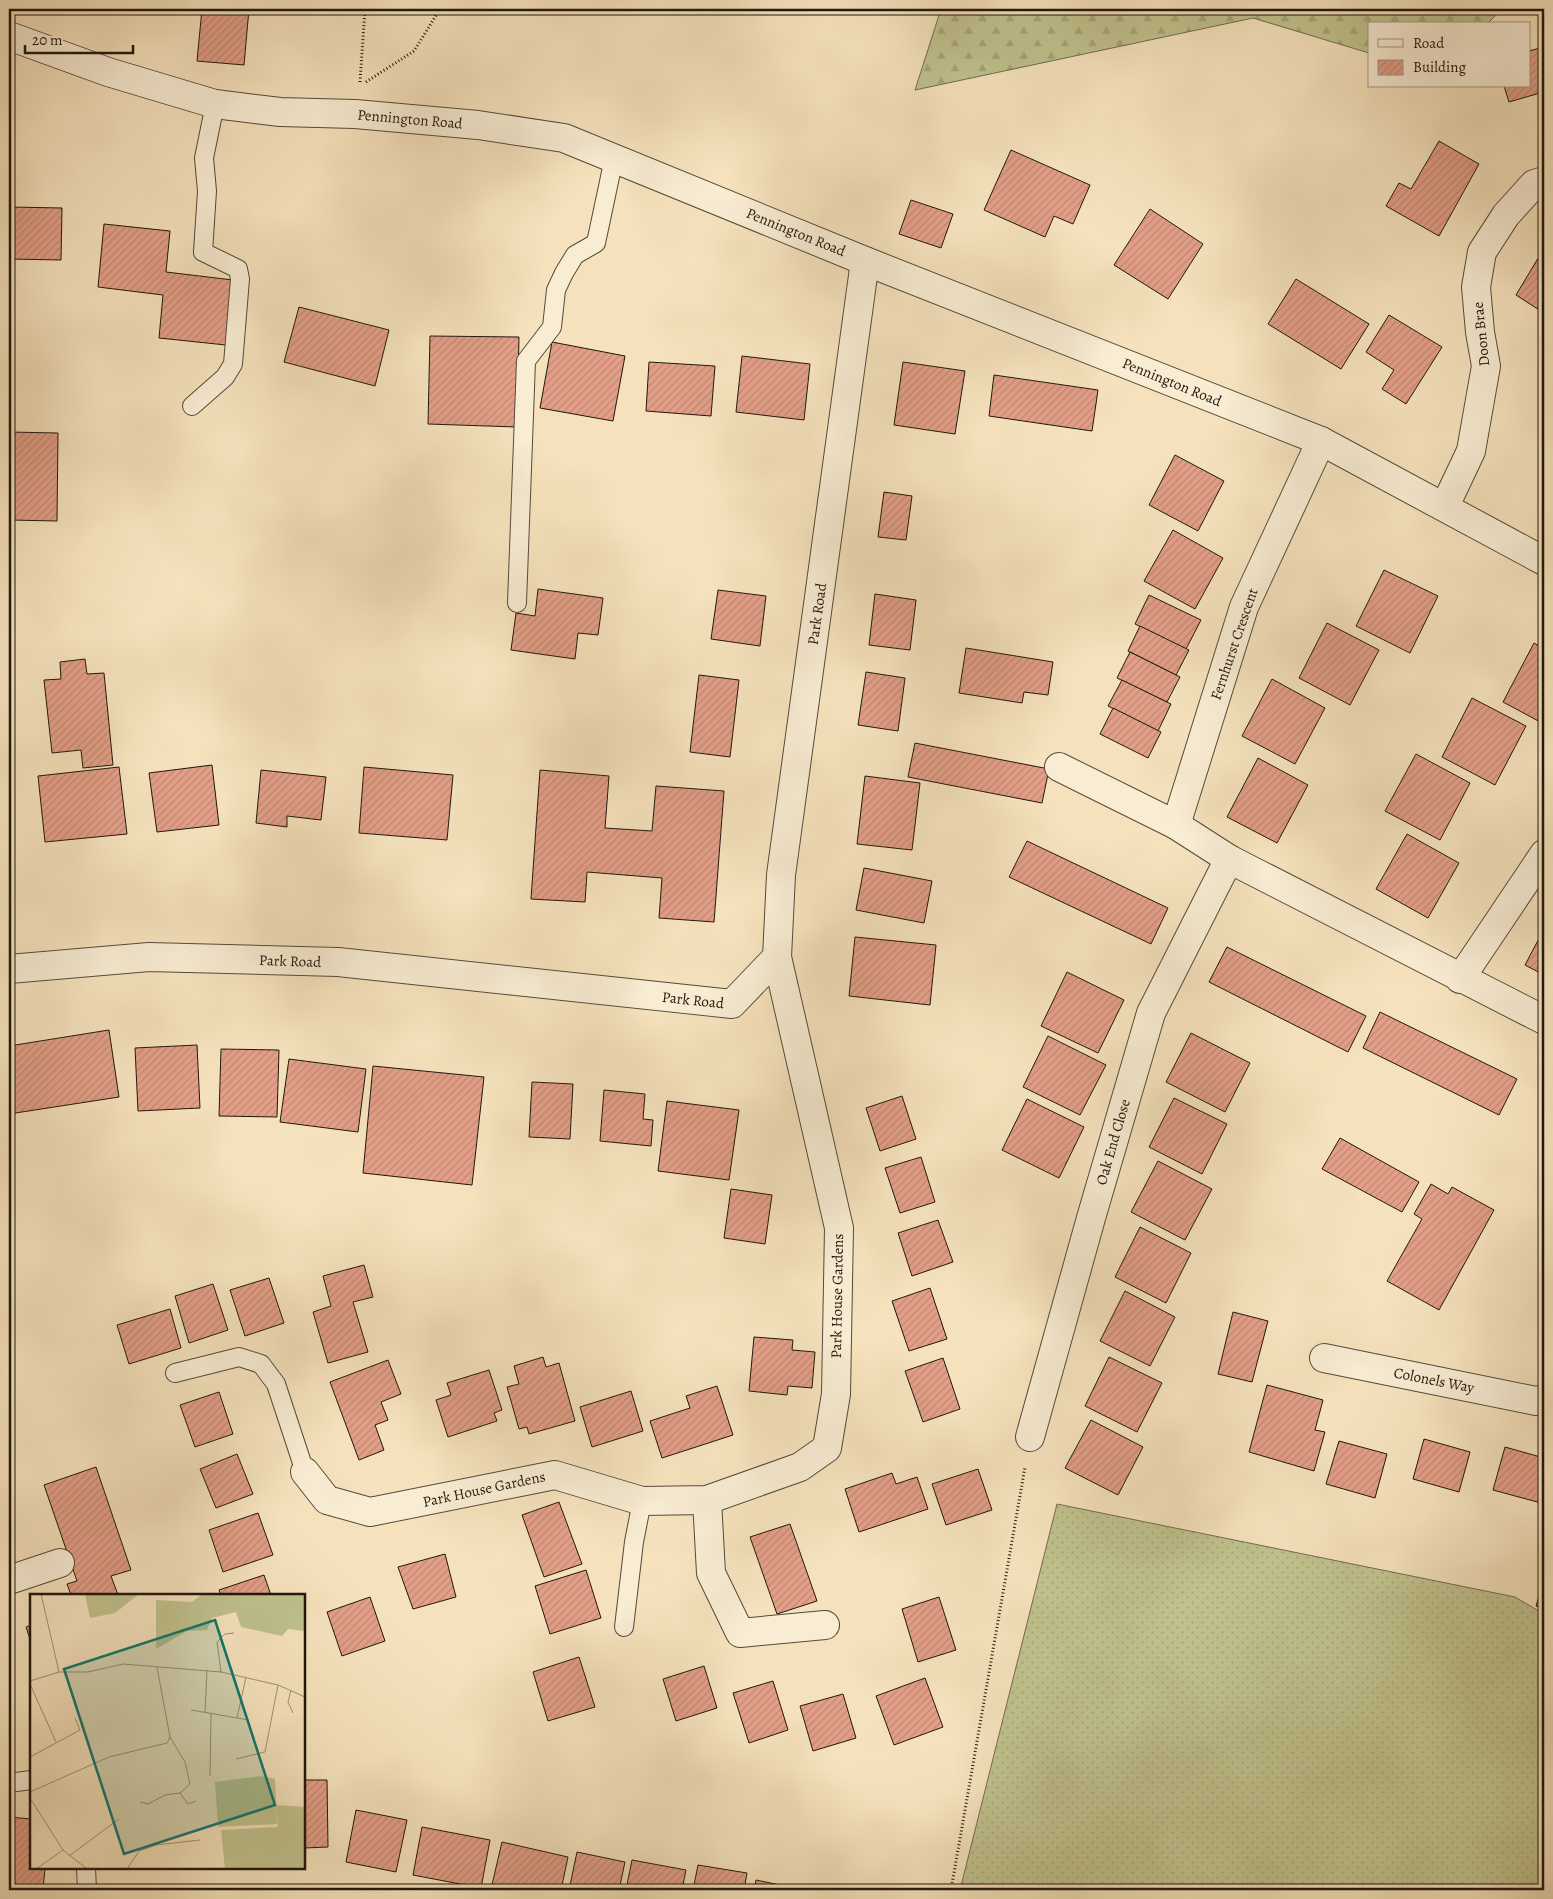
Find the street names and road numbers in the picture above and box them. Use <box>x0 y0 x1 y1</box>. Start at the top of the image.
street label: Pennington Road <box>357 104 464 134</box>
street label: Pennington Road <box>743 203 850 261</box>
street label: Doon Brae <box>1468 300 1494 367</box>
street label: Pennington Road <box>1119 353 1226 411</box>
street label: Park Road <box>803 581 831 646</box>
street label: Fernhurst Crescent <box>1206 585 1263 703</box>
street label: Park Road <box>258 950 322 972</box>
street label: Park Road <box>661 987 726 1013</box>
street label: Oak End Close <box>1091 1096 1135 1187</box>
street label: Park House Gardens <box>826 1233 848 1359</box>
street label: Colonels Way <box>1392 1362 1476 1398</box>
street label: Park House Gardens <box>421 1466 547 1512</box>

